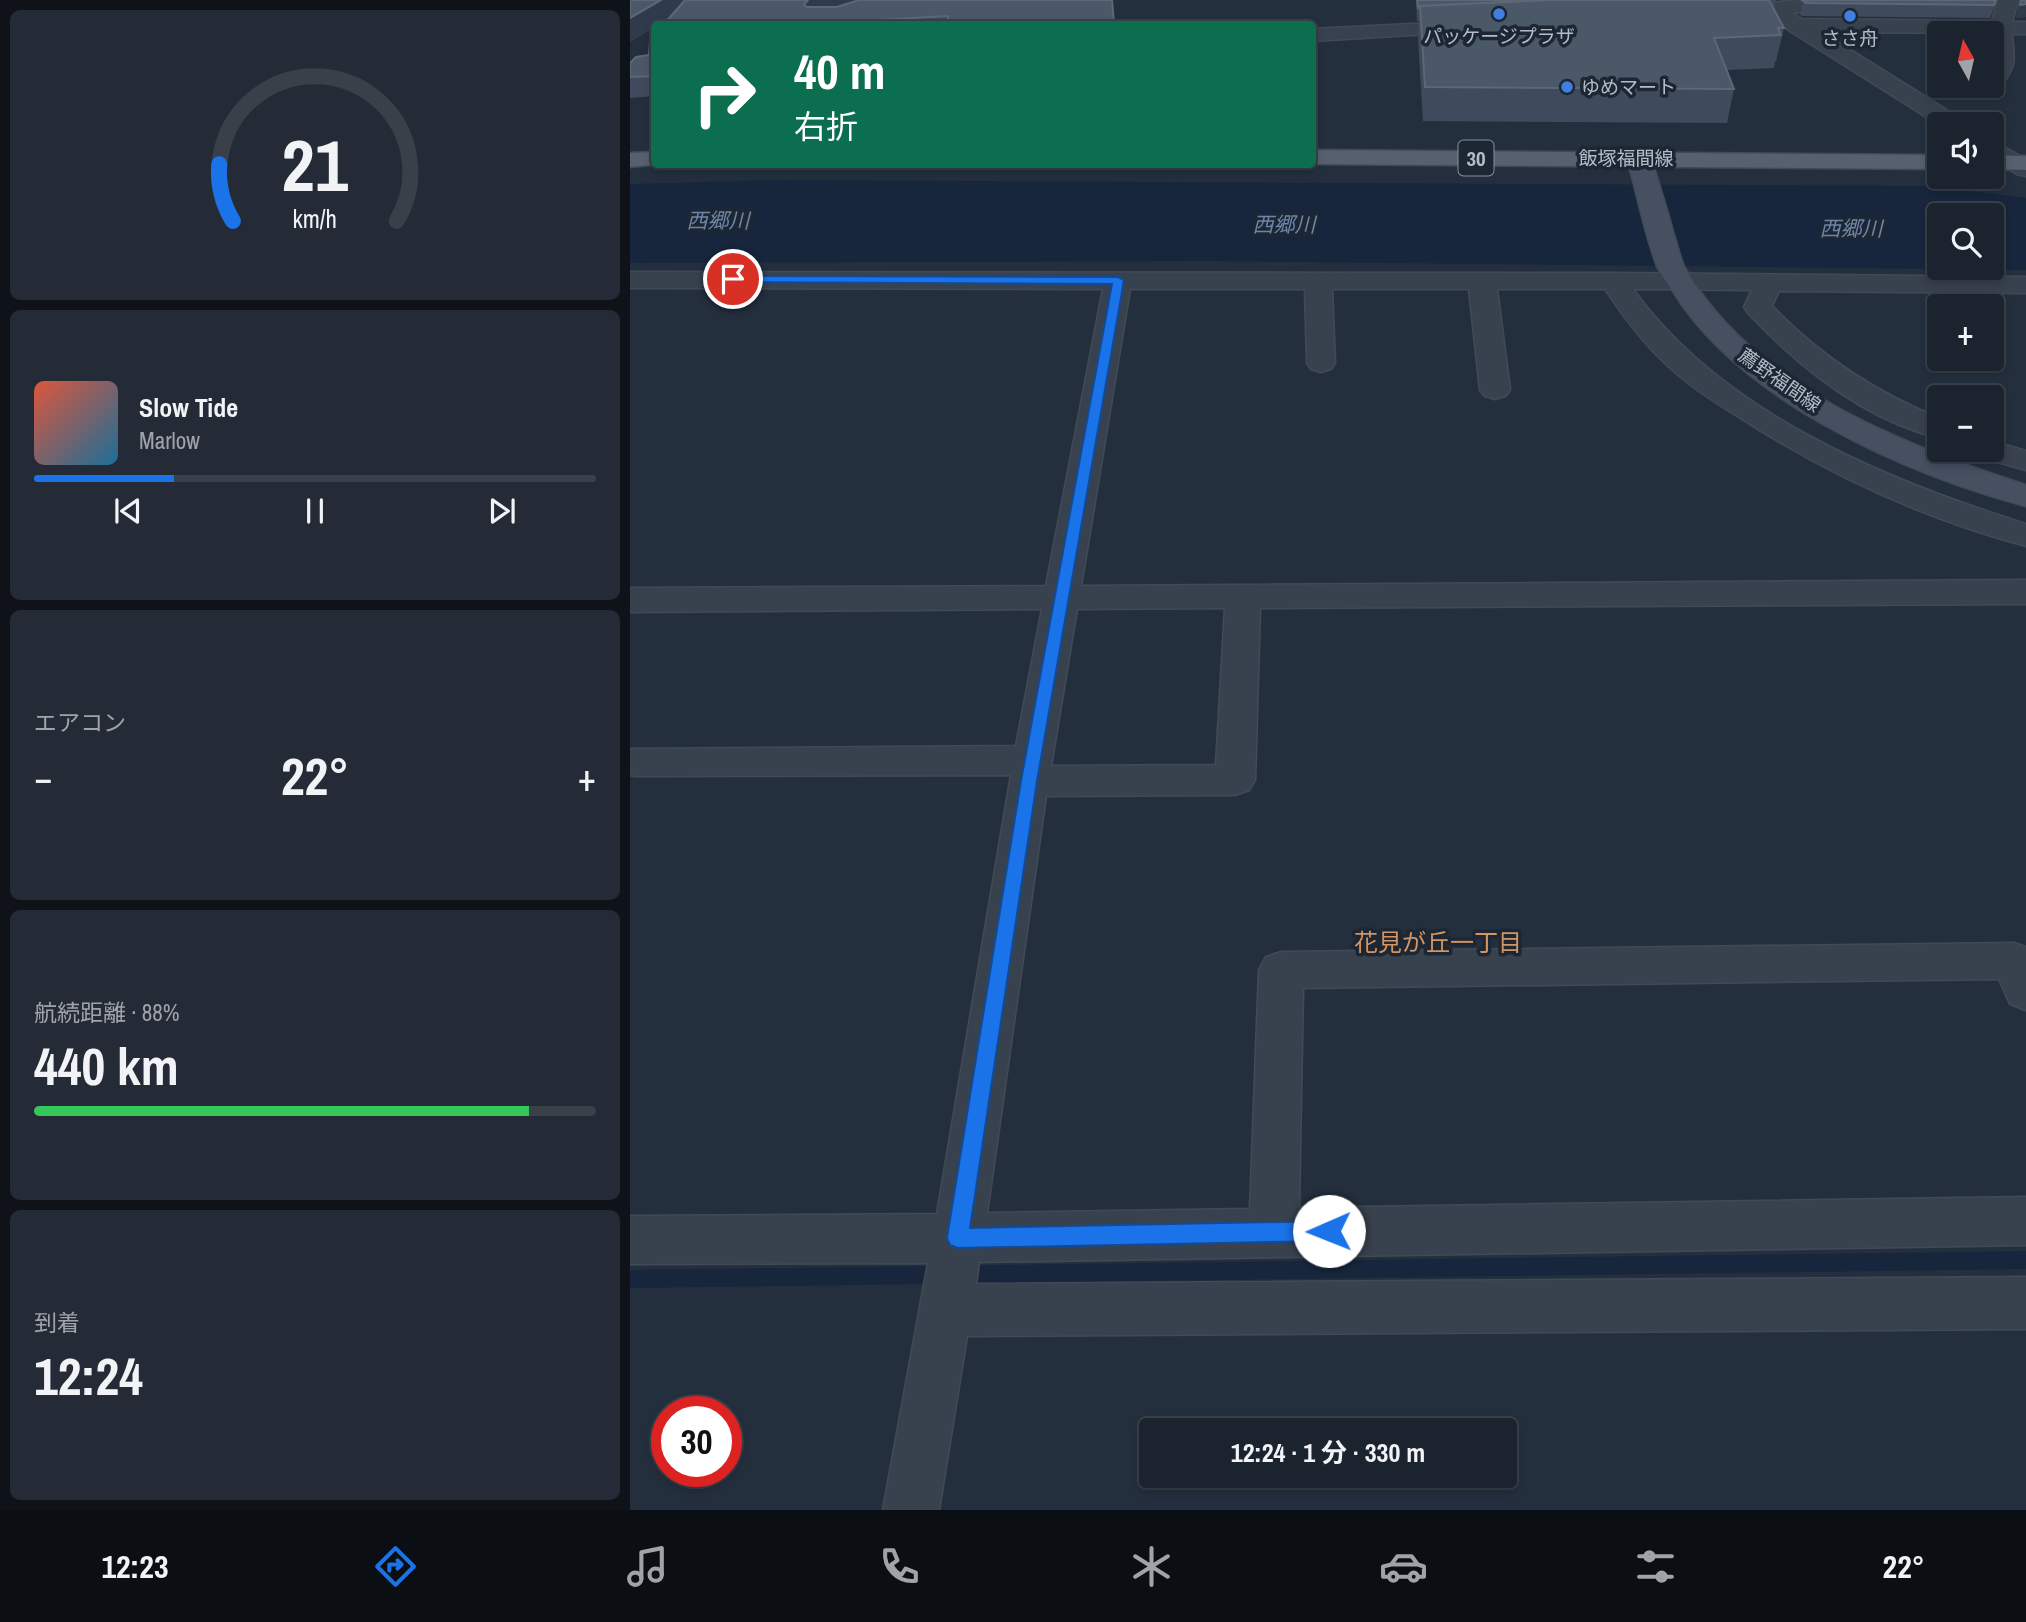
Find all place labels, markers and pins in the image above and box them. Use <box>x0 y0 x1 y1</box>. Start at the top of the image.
marker: パッケージプラザ <box>1491 6 1507 22</box>
marker: ささ舟 <box>1842 8 1858 24</box>
place label: パッケージプラザ <box>1423 23 1575 49</box>
place label: ささ舟 <box>1821 25 1879 51</box>
place label: ゆめマート <box>1581 74 1676 100</box>
marker: ゆめマート <box>1559 79 1575 95</box>
pin <box>703 249 763 309</box>

